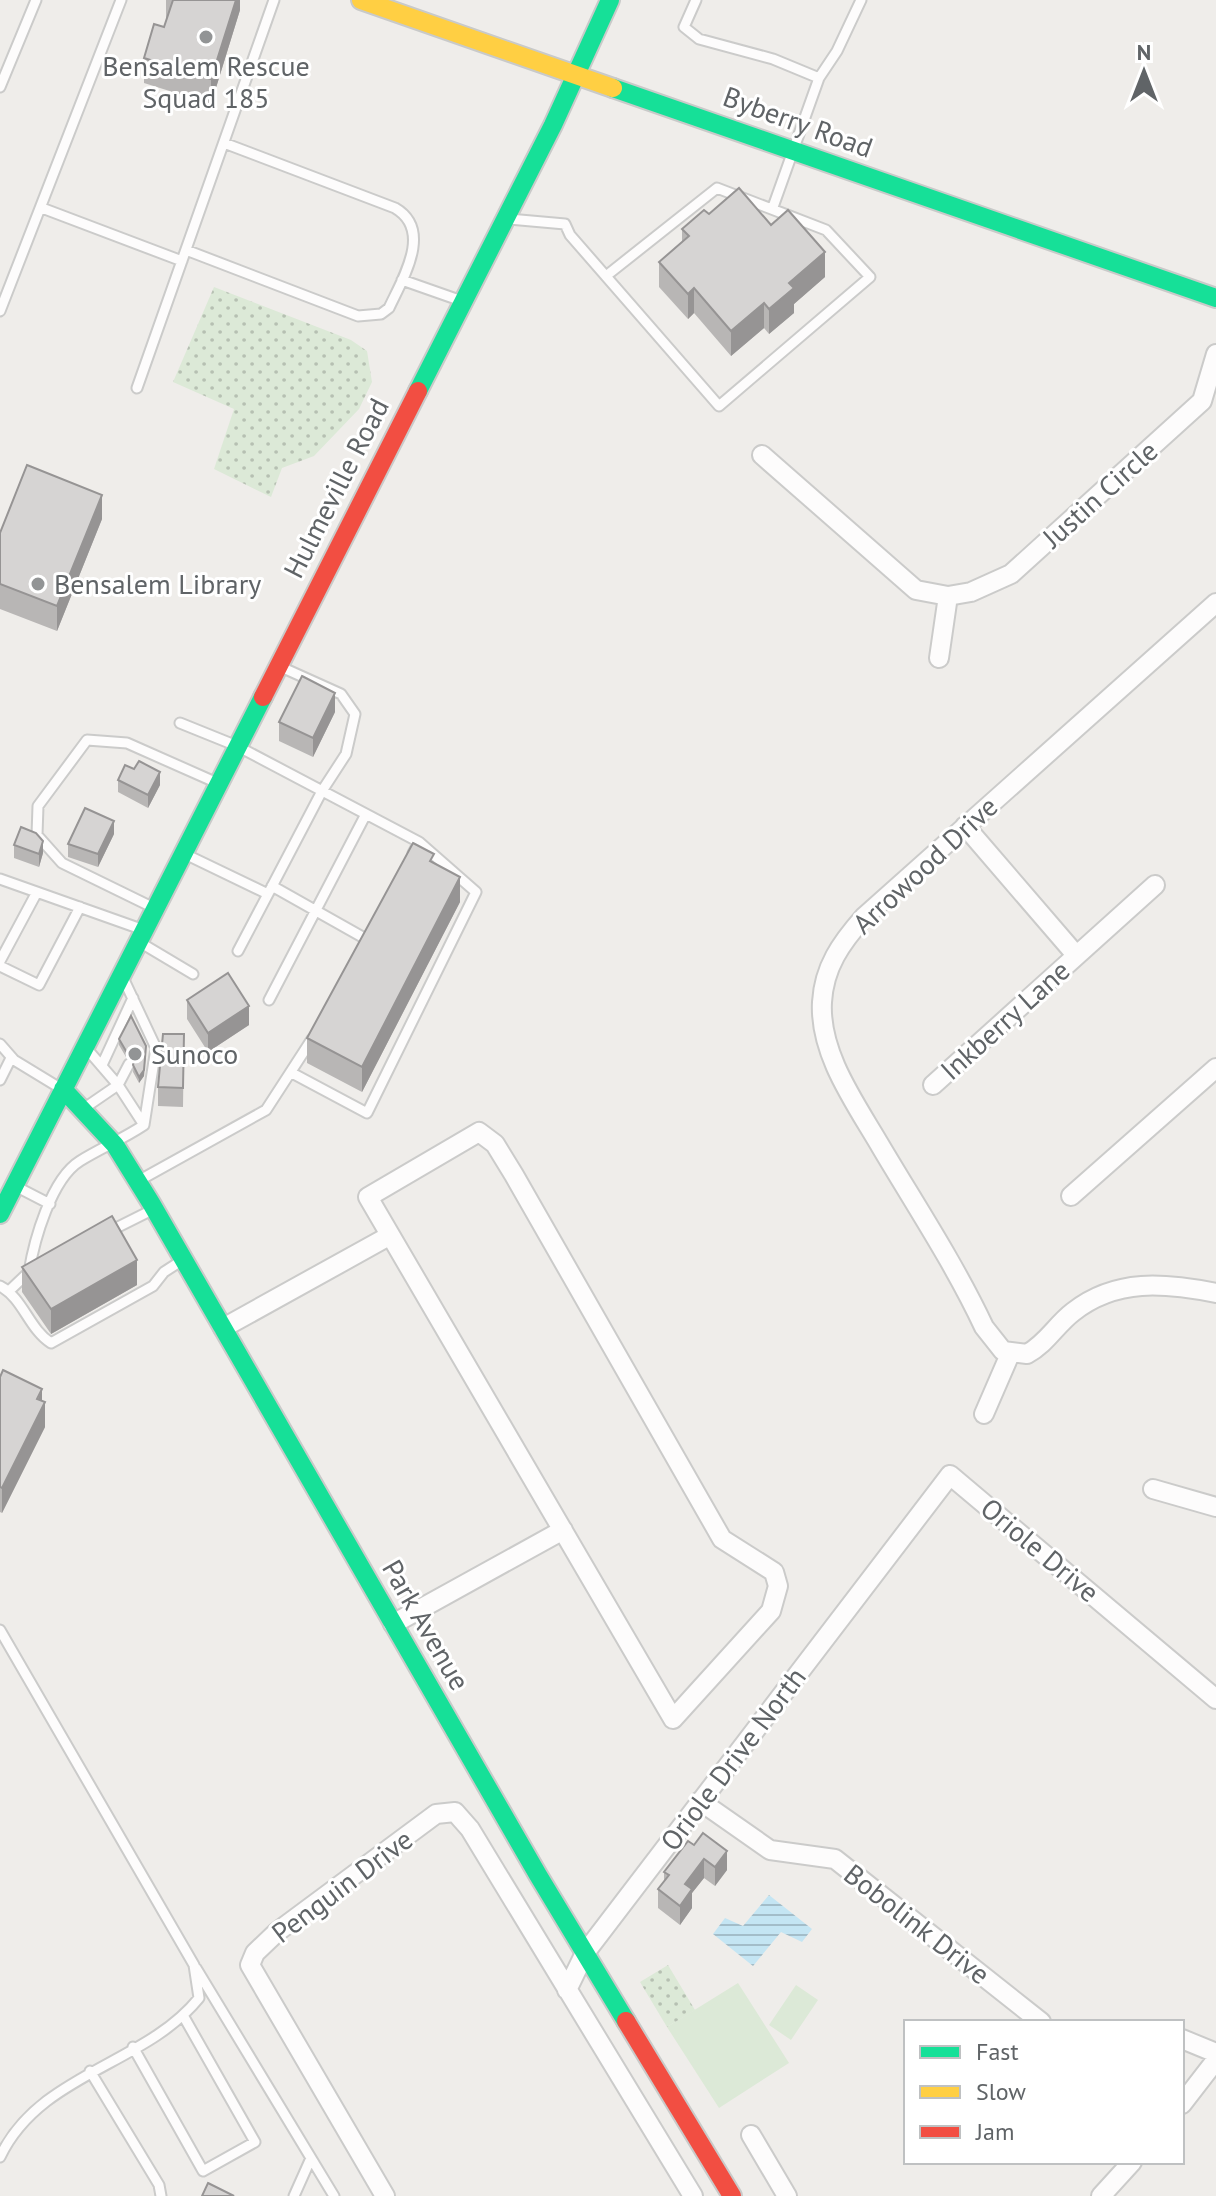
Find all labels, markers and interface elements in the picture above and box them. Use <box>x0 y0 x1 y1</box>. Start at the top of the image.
marker: Bensalem Rescue Squad 185 <box>197 28 215 46</box>
north arrow <box>1104 32 1184 112</box>
text: N <box>1137 38 1151 66</box>
place label: Bensalem Rescue Squad 185 <box>102 47 310 116</box>
street label: Byberry Road <box>718 77 878 166</box>
street label: Hulmeville Road <box>274 392 397 584</box>
street label: Justin Circle <box>1033 432 1165 556</box>
place label: Bensalem Library <box>54 565 261 602</box>
marker: Bensalem Library <box>29 575 47 593</box>
street label: Arrowood Drive <box>844 788 1005 941</box>
street label: Inkberry Lane <box>932 952 1077 1088</box>
place label: Sunoco <box>151 1035 238 1072</box>
marker: Sunoco <box>126 1045 144 1063</box>
street label: Oriole Drive <box>973 1489 1107 1610</box>
street label: Park Avenue <box>374 1553 479 1697</box>
street label: Oriole Drive North <box>652 1660 814 1858</box>
street label: Penguin Drive <box>264 1820 420 1951</box>
street label: Bobolink Drive <box>837 1855 998 1992</box>
legend <box>904 2020 1184 2164</box>
text: Fast <box>976 2036 1019 2067</box>
text: Slow <box>976 2076 1026 2107</box>
text: Jam <box>975 2116 1014 2147</box>

